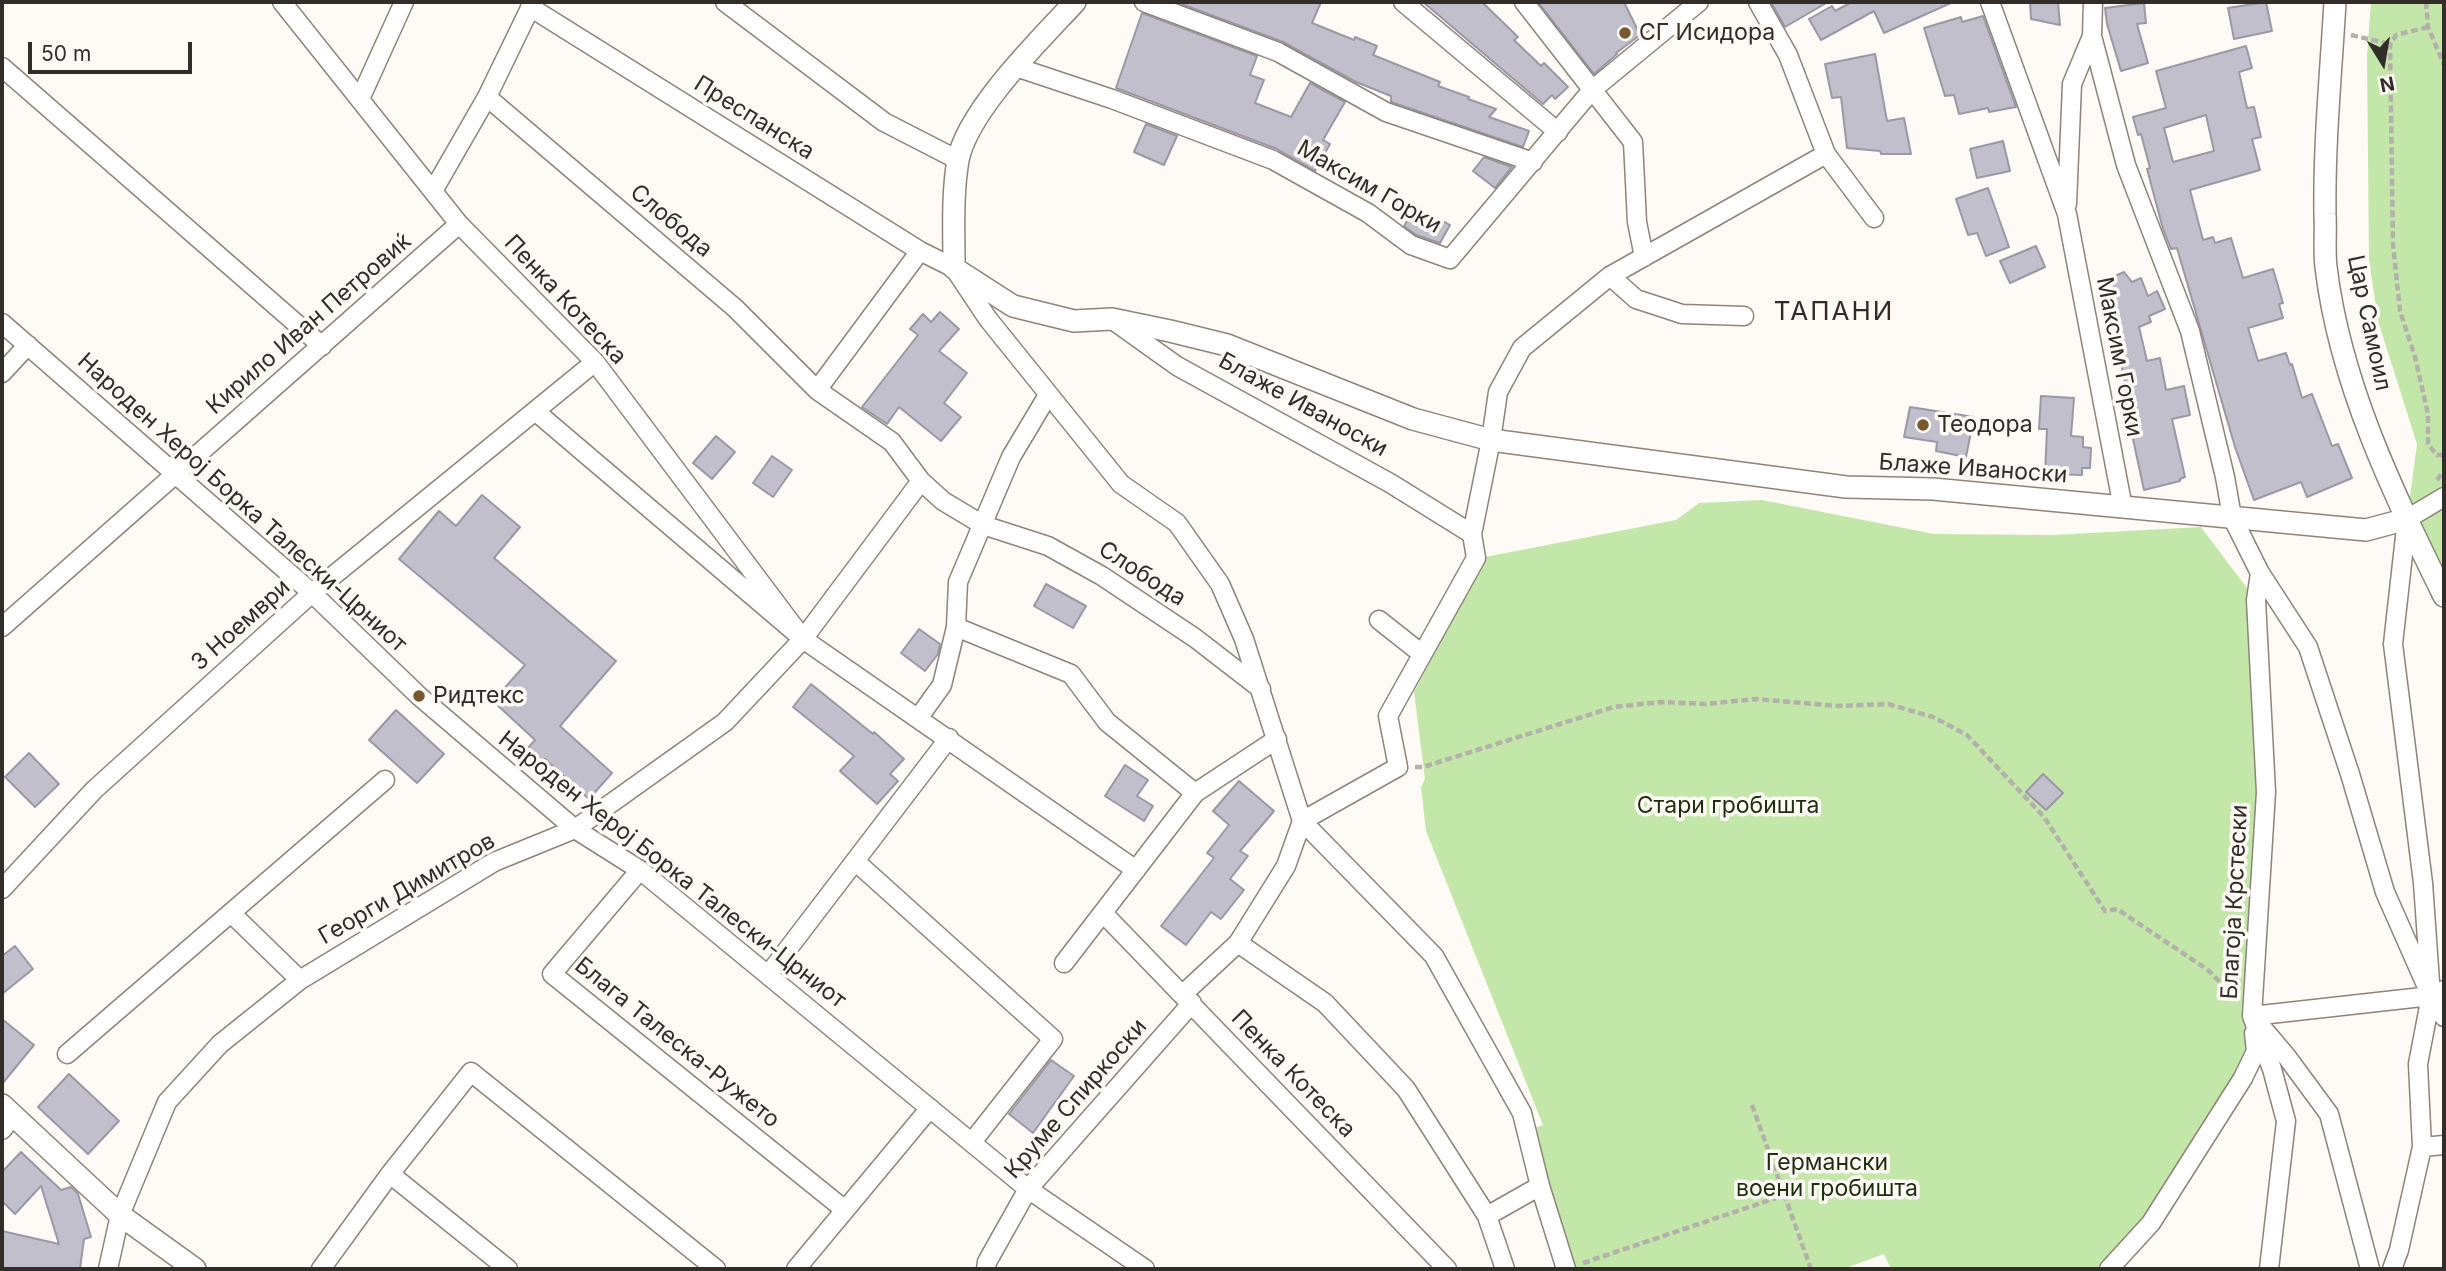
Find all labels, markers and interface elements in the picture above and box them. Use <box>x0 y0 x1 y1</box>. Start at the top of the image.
place label: СГ Исидора <box>1639 19 1775 47</box>
marker: СГ Исидора <box>1617 25 1633 41</box>
scale bar <box>32 28 196 72</box>
north arrow <box>2348 28 2418 98</box>
text: 50 m <box>41 41 91 66</box>
street label: Преспанска <box>689 70 819 166</box>
text: N <box>2378 71 2396 97</box>
street label: Максим Горки <box>1292 135 1446 239</box>
street label: Слобода <box>624 179 718 263</box>
street label: Кирило Иван Петровиќ <box>201 228 417 420</box>
street label: Пенка Котеска <box>498 230 632 370</box>
street label: Цар Самоил <box>2341 253 2397 393</box>
street label: Максим Горки <box>2090 275 2148 439</box>
district label: ТАПАНИ <box>1774 296 1894 328</box>
street label: Блаже Иваноски <box>1214 347 1392 463</box>
street label: Народен Херој Борка Талески-Црниот <box>72 348 412 658</box>
place label: Теодора <box>1937 411 2033 439</box>
marker: Теодора <box>1915 417 1931 433</box>
street label: Блаже Иваноски <box>1878 449 2068 489</box>
street label: Слобода <box>1093 536 1191 612</box>
street label: 3 Ноември <box>186 573 296 677</box>
place label: Ридтекс <box>433 682 525 710</box>
marker: Ридтекс <box>411 688 427 704</box>
street label: Народен Херој Борка Талески-Црниот <box>493 726 851 1014</box>
park label: Стари гробишта <box>1637 792 1819 820</box>
street label: Благоја Крстески <box>2216 804 2254 1000</box>
street label: Георги Димитров <box>314 827 500 951</box>
street label: Блага Талеска-Ружето <box>569 952 785 1134</box>
street label: Пенка Котеска <box>1225 1005 1361 1143</box>
street label: Круме Спиркоски <box>999 1014 1153 1184</box>
park label: Германски воени гробишта <box>1736 1149 1918 1203</box>

